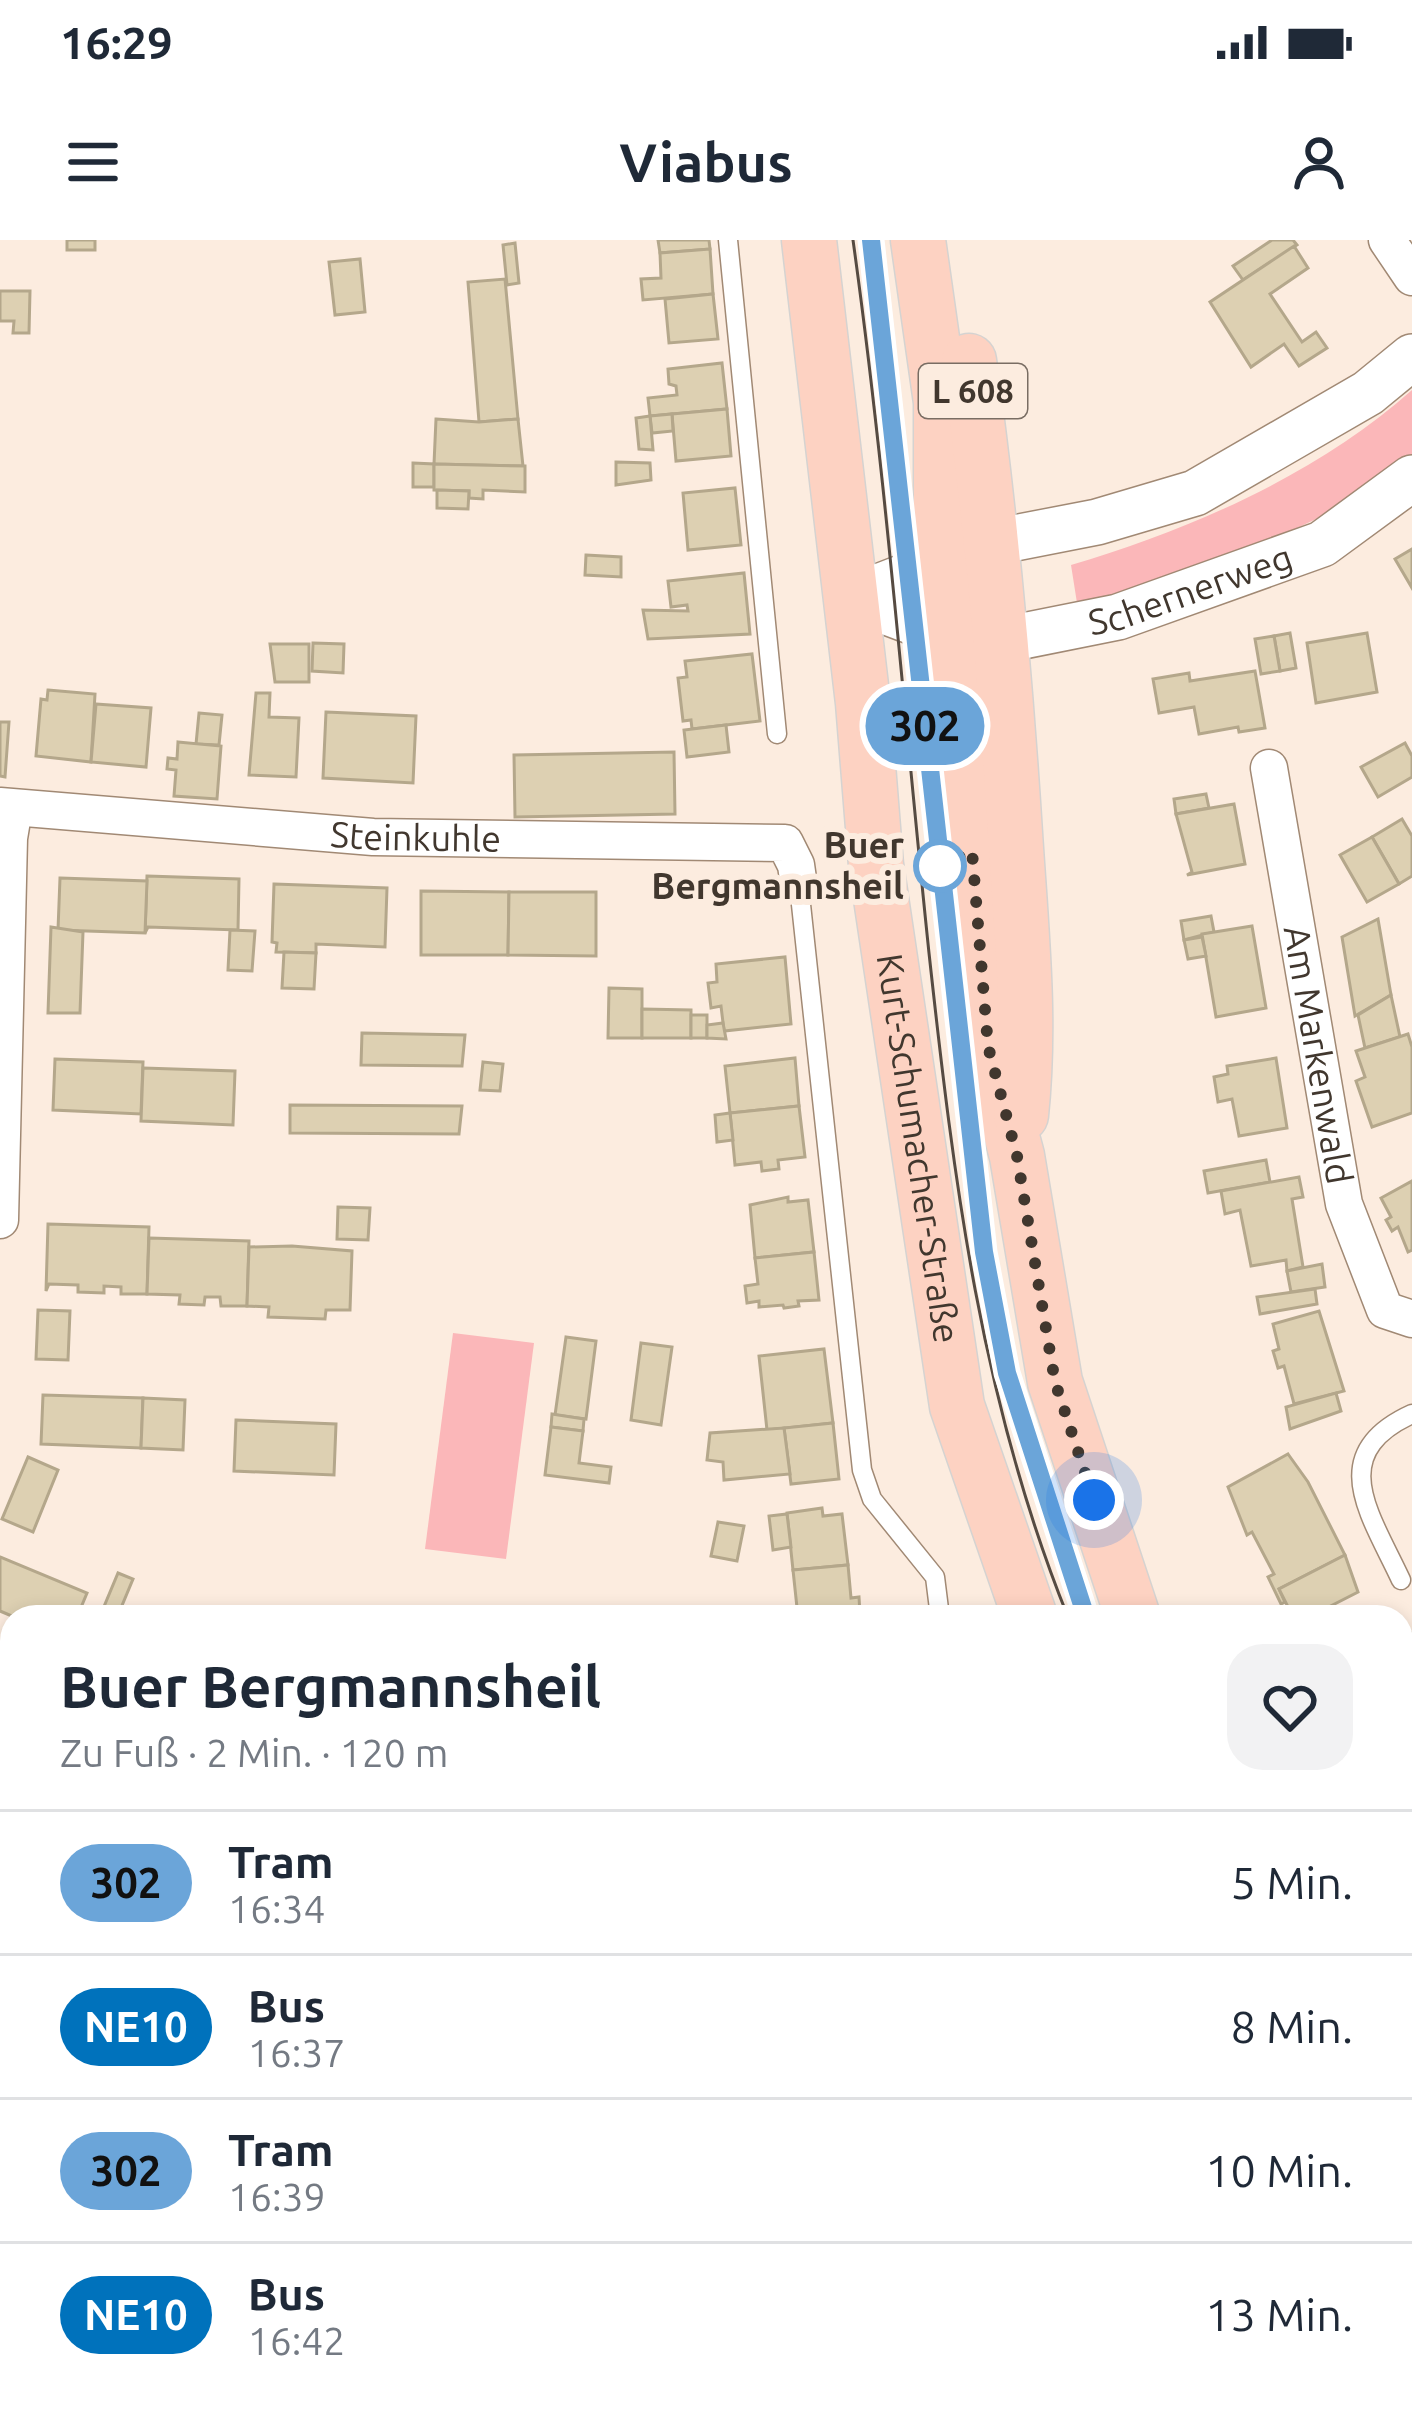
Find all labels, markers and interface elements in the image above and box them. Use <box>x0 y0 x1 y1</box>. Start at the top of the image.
text: 16:29 <box>60 17 173 68</box>
icon: menu <box>60 129 126 195</box>
icon: person <box>1286 129 1352 195</box>
text: Viabus <box>619 132 793 192</box>
road number: L 608 <box>919 364 1027 418</box>
street label: Schernerweg <box>1085 535 1297 642</box>
line badge: 302 <box>856 687 994 765</box>
text: 302 <box>889 702 961 749</box>
street label: Steinkuhle <box>329 813 501 859</box>
place label: Buer Bergmannsheil <box>651 824 904 906</box>
marker: Buer Bergmannsheil <box>915 841 965 891</box>
street label: Am Markenwald <box>1276 923 1361 1187</box>
street label: Kurt-Schumacher-Straße <box>870 951 968 1346</box>
your location <box>1064 1470 1124 1530</box>
button: heart <box>1227 1644 1353 1770</box>
text: Buer Bergmannsheil <box>60 1654 601 1718</box>
text: Zu Fuß · 2 Min. · 120 m <box>60 1731 448 1774</box>
text: Tram <box>228 1836 334 1887</box>
text: 5 Min. <box>1231 1857 1353 1908</box>
text: 302 <box>90 1859 162 1906</box>
text: 16:34 <box>228 1887 326 1930</box>
text: Bus <box>248 1980 325 2031</box>
text: 8 Min. <box>1231 2001 1353 2052</box>
text: NE10 <box>84 2003 188 2050</box>
text: 16:37 <box>248 2031 345 2074</box>
text: Tram <box>228 2124 334 2175</box>
text: 10 Min. <box>1205 2145 1353 2196</box>
text: 302 <box>90 2147 162 2194</box>
text: 16:39 <box>228 2175 326 2218</box>
text: Bus <box>248 2268 325 2319</box>
text: 13 Min. <box>1205 2289 1353 2340</box>
text: NE10 <box>84 2291 188 2338</box>
text: 16:42 <box>248 2319 345 2362</box>

